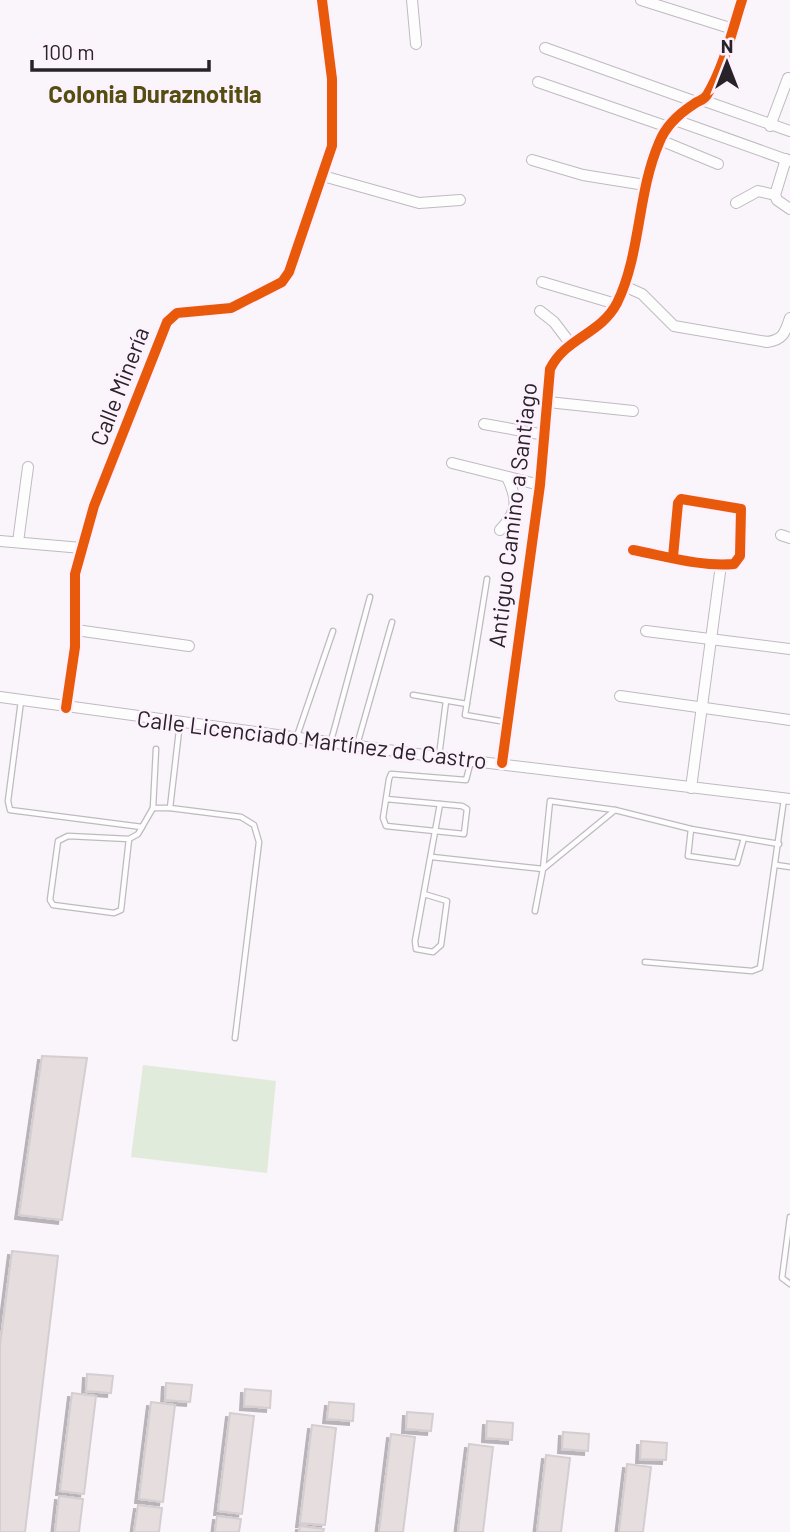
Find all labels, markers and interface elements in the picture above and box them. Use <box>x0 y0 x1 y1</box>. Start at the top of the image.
scale bar <box>32 28 208 72</box>
north arrow <box>692 28 762 98</box>
text: N <box>721 34 733 57</box>
text: 100 m <box>42 39 95 64</box>
district label: Colonia Duraznotitla <box>48 79 262 108</box>
street label: Calle Minería <box>84 323 154 449</box>
street label: Antiguo Camino a Santiago <box>482 381 542 649</box>
street label: Calle Licenciado Martínez de Castro <box>135 704 489 774</box>

